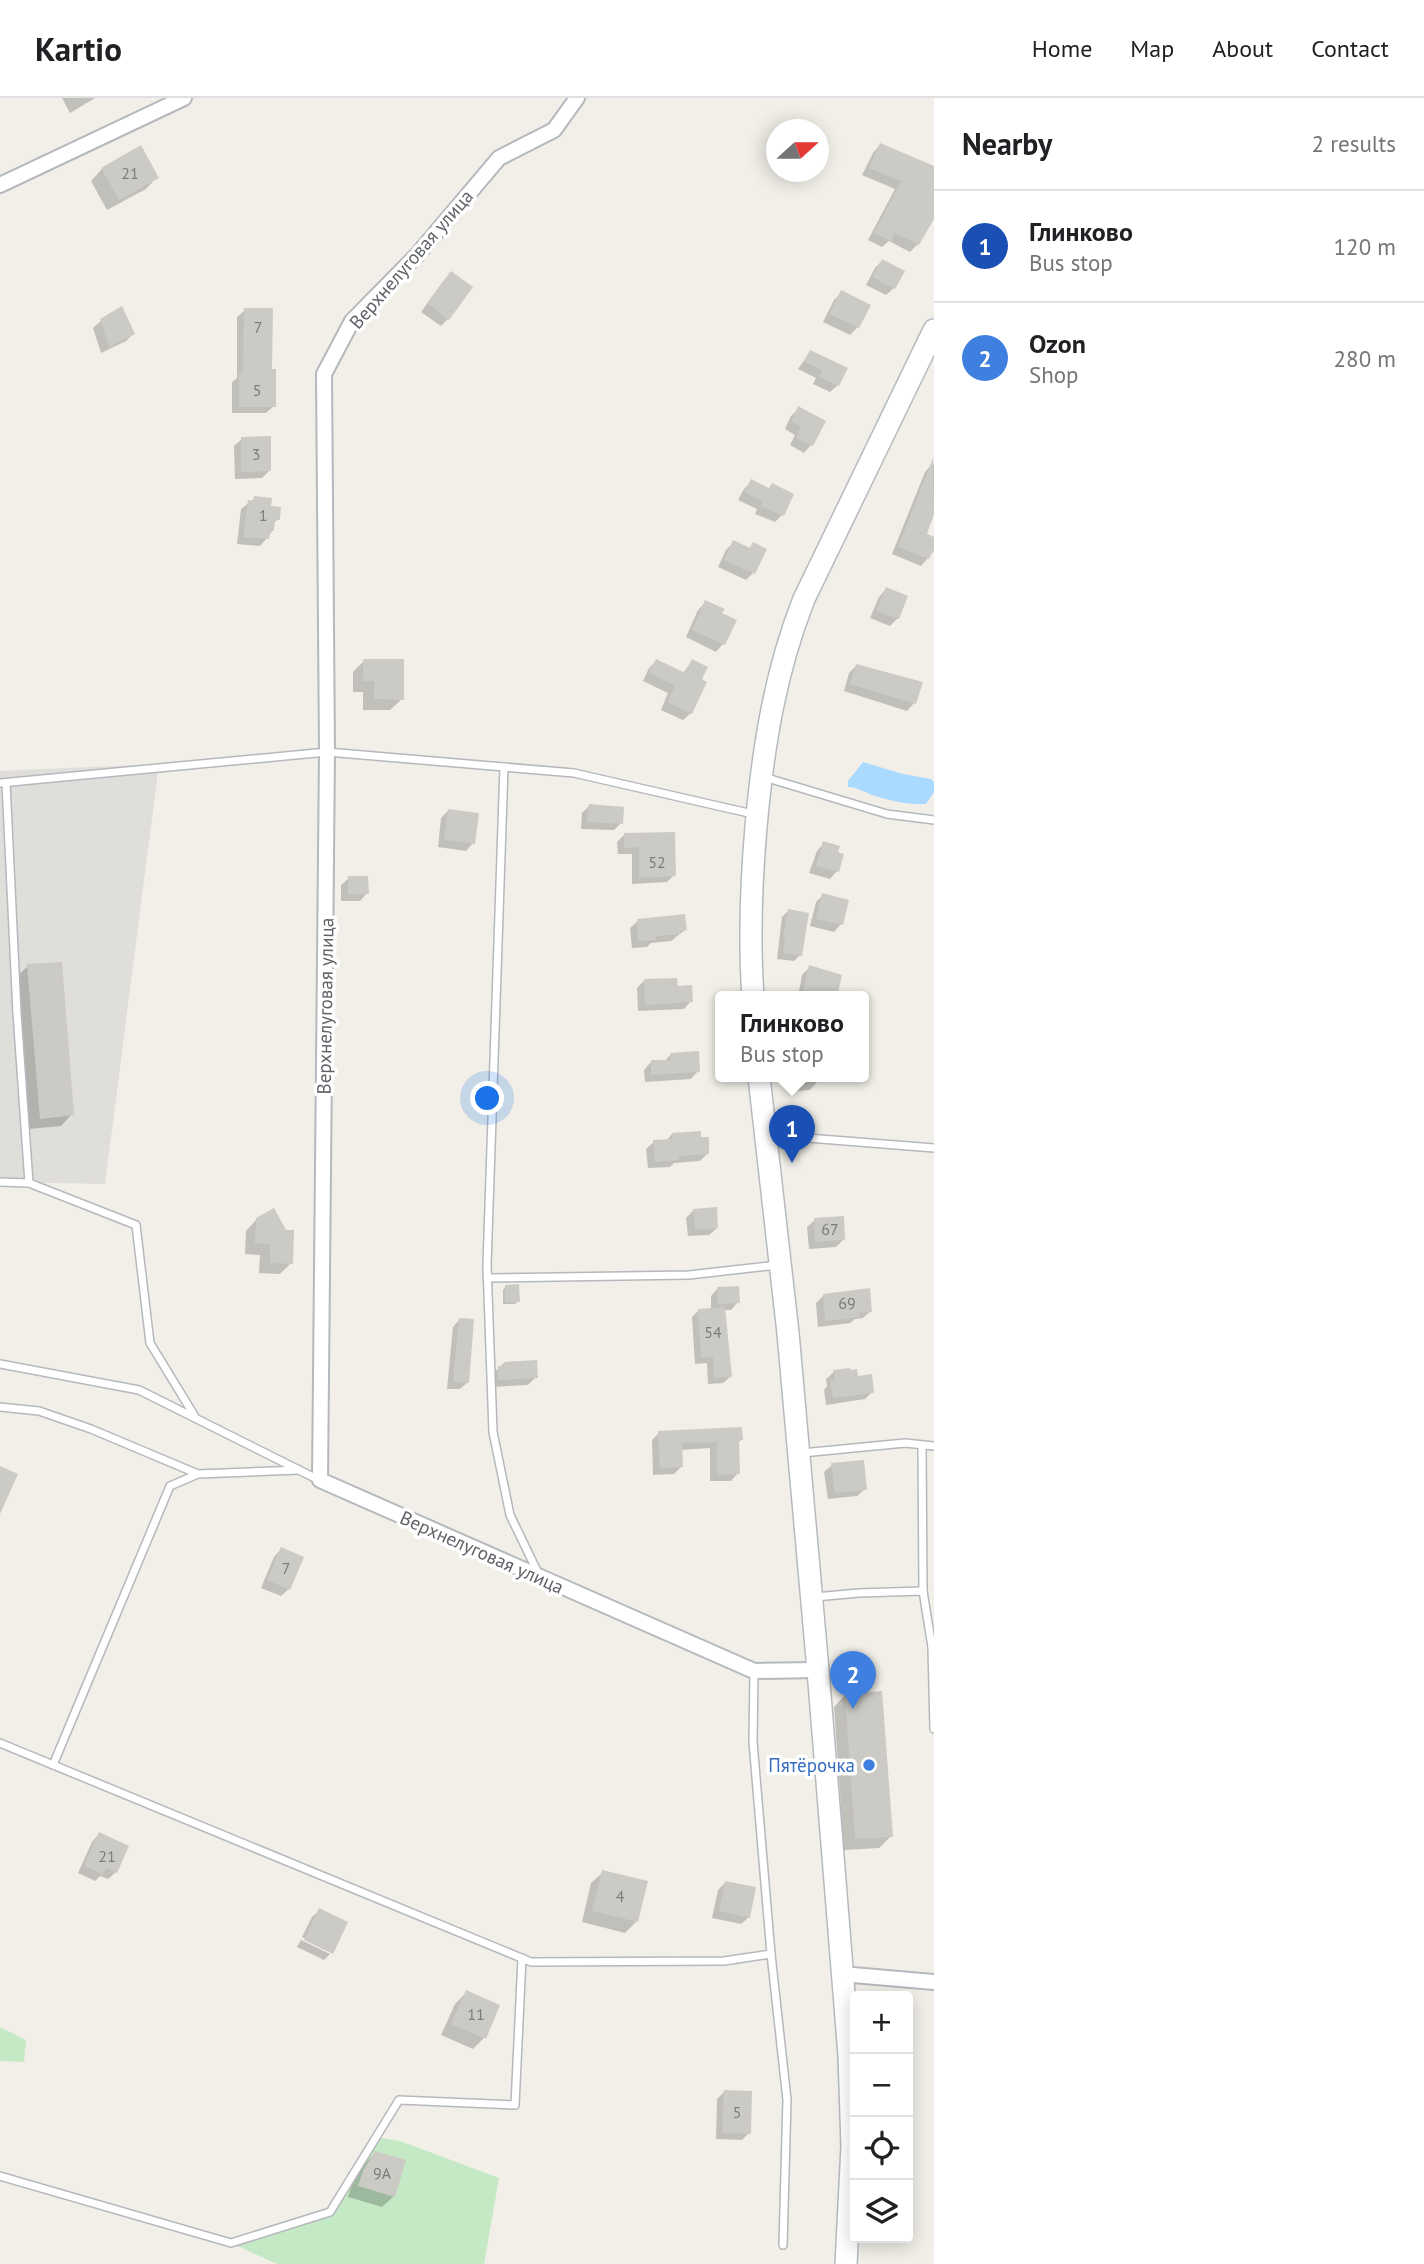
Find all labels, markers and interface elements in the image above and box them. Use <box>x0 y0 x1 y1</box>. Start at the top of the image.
text: Kartio <box>35 27 122 70</box>
text: Home <box>1032 33 1092 64</box>
text: Map <box>1130 33 1174 64</box>
text: About <box>1212 33 1273 64</box>
text: Contact <box>1311 33 1389 64</box>
north arrow <box>766 119 829 182</box>
text: Nearby <box>962 124 1052 163</box>
text: 2 results <box>1312 129 1396 158</box>
house number: 21 <box>121 163 139 183</box>
street label: Верхнелуговая улица <box>344 185 478 333</box>
text: Глинково <box>1029 215 1133 248</box>
text: 1 <box>978 232 992 261</box>
text: 120 m <box>1334 232 1396 261</box>
text: Bus stop <box>1029 248 1113 277</box>
house number: 7 <box>254 317 262 337</box>
text: Ozon <box>1029 327 1086 360</box>
text: 2 <box>978 344 992 373</box>
text: 280 m <box>1334 344 1396 373</box>
text: Shop <box>1029 360 1079 389</box>
house number: 5 <box>253 380 261 400</box>
house number: 3 <box>252 444 260 464</box>
house number: 1 <box>259 505 267 525</box>
house number: 52 <box>648 852 666 872</box>
street label: Верхнелуговая улица <box>311 918 339 1094</box>
popup <box>715 991 869 1082</box>
text: Глинково <box>740 1006 844 1039</box>
text: Bus stop <box>740 1039 824 1068</box>
your location <box>470 1081 504 1115</box>
pin: 1 <box>769 1105 815 1163</box>
house number: 67 <box>821 1219 839 1239</box>
house number: 69 <box>838 1293 856 1313</box>
house number: 54 <box>704 1322 722 1342</box>
street label: Верхнелуговая улица <box>396 1505 568 1599</box>
house number: 7 <box>282 1558 290 1578</box>
pin: 2 <box>830 1651 876 1709</box>
place label: Пятёрочка <box>768 1753 855 1777</box>
marker: Пятёрочка <box>861 1757 877 1773</box>
house number: 21 <box>98 1846 116 1866</box>
house number: 4 <box>616 1886 625 1906</box>
map controls <box>850 1991 913 2243</box>
button: + <box>850 1991 913 2054</box>
house number: 11 <box>467 2004 485 2024</box>
button: − <box>850 2054 913 2117</box>
house number: 5 <box>733 2102 741 2122</box>
button: locate <box>850 2117 913 2180</box>
house number: 9А <box>373 2163 392 2183</box>
button: layers <box>850 2180 913 2243</box>

